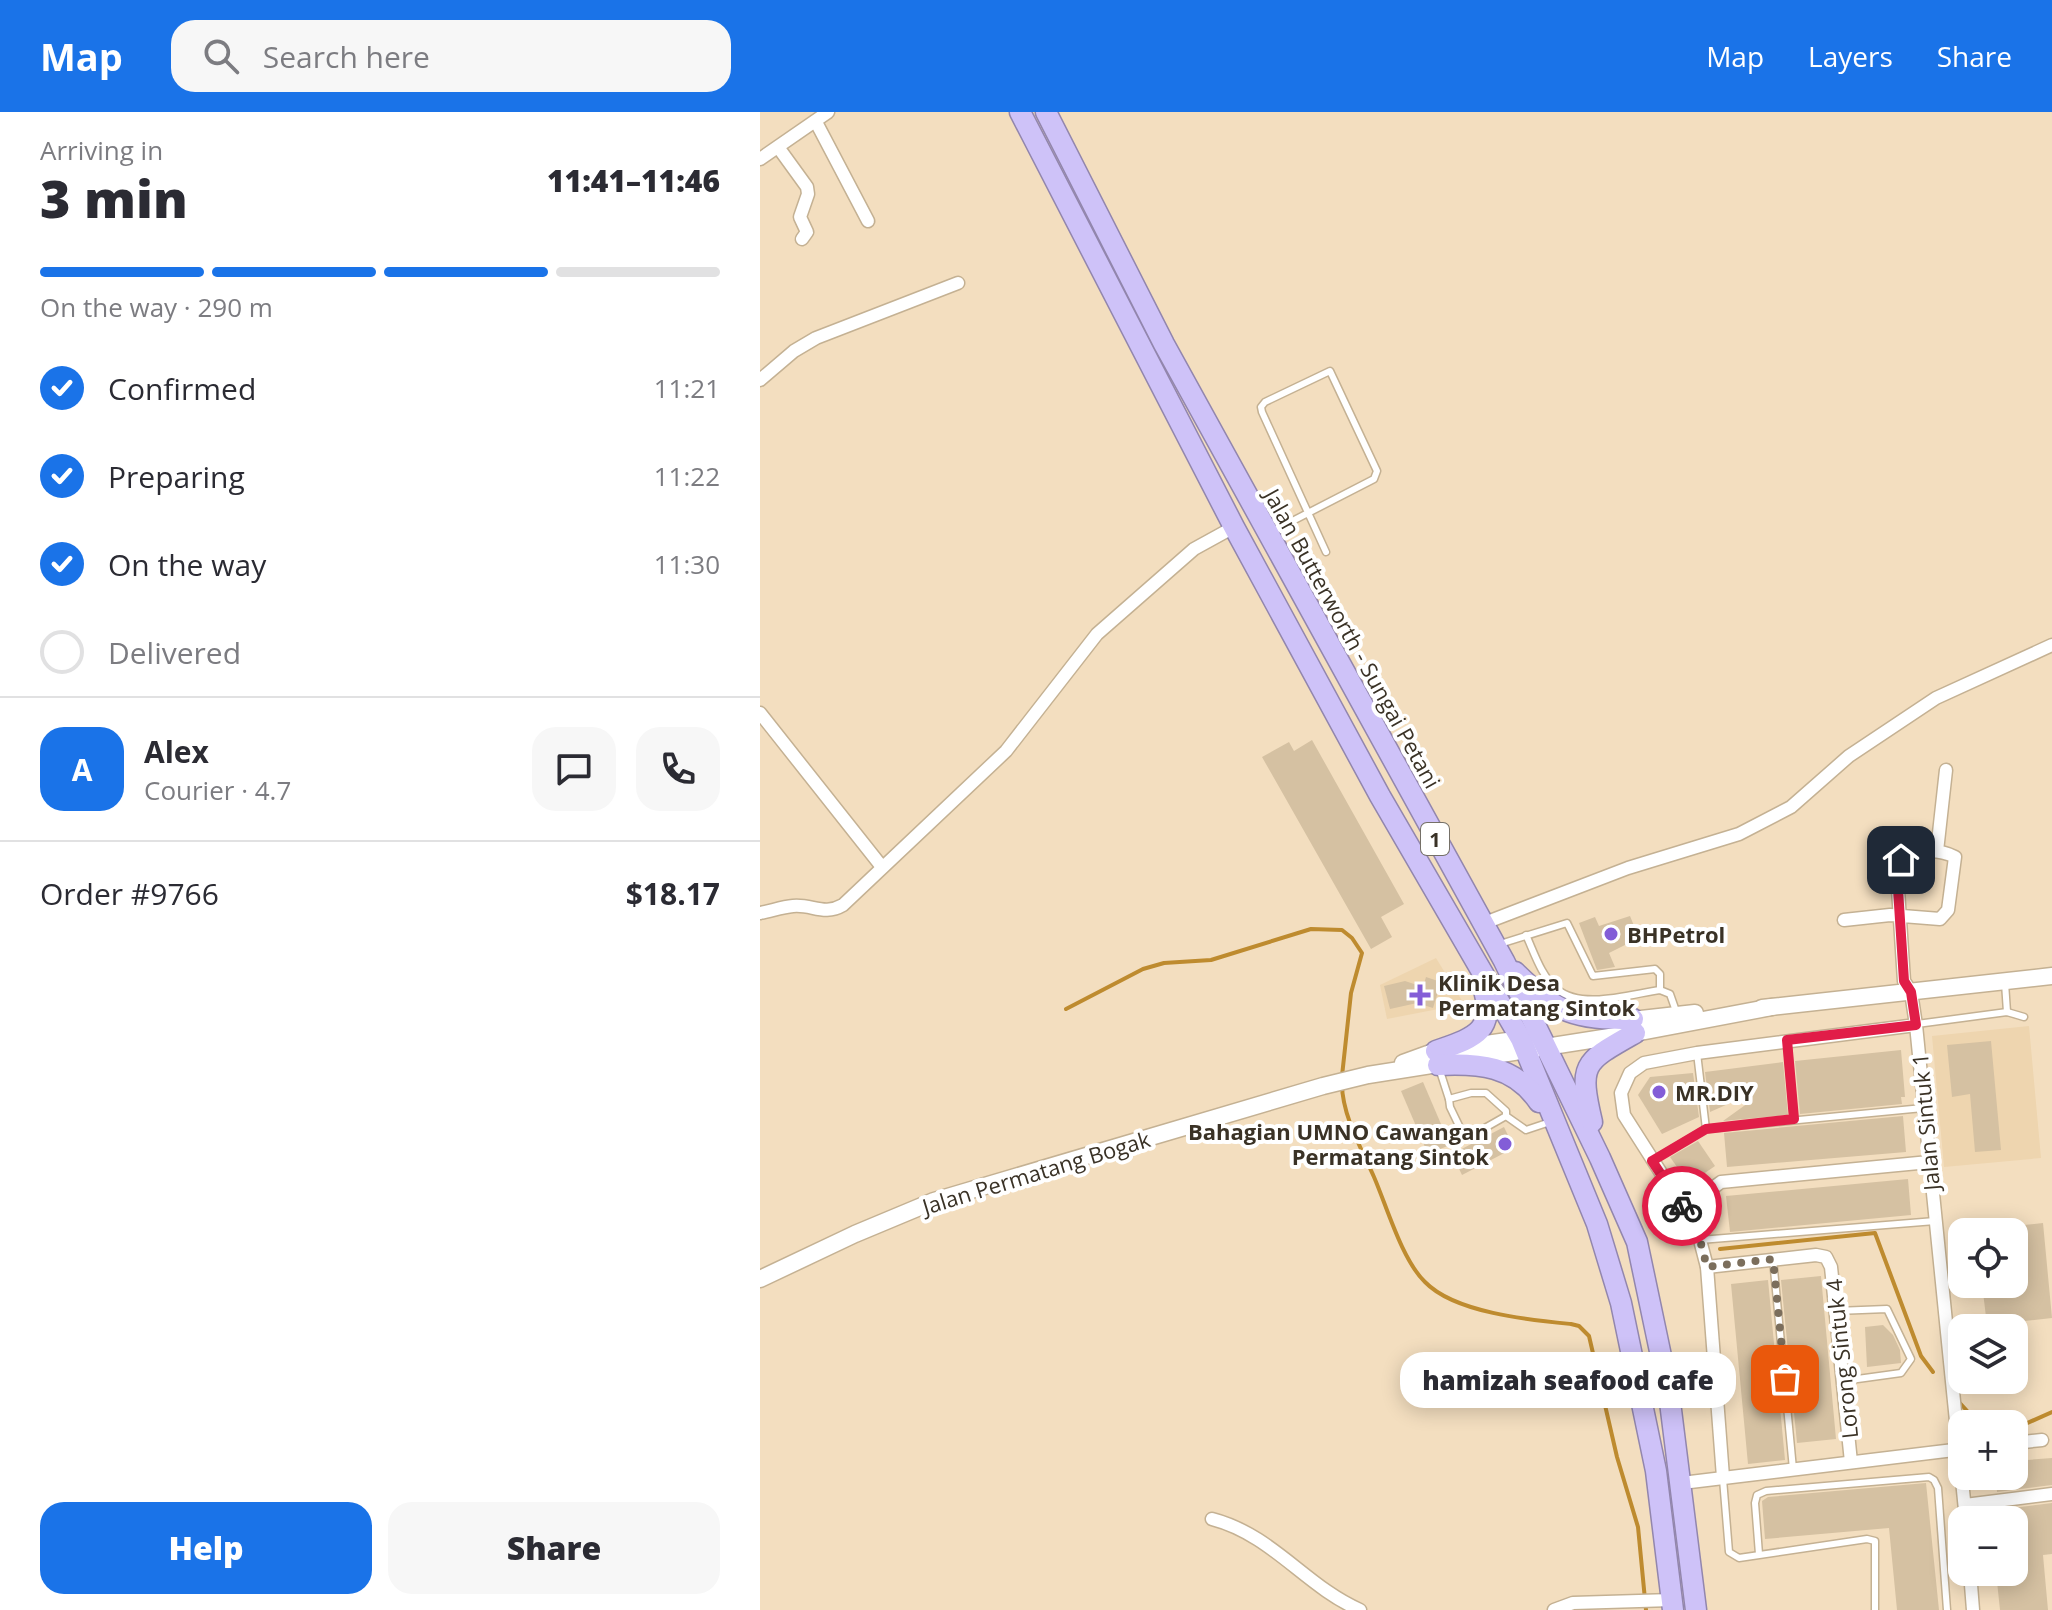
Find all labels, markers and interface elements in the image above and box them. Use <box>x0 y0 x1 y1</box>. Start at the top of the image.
search box <box>171 20 731 92</box>
text: Map <box>40 30 123 82</box>
icon: search <box>199 34 243 78</box>
text: Search here <box>263 36 430 77</box>
text: Map <box>1706 37 1764 75</box>
text: Layers <box>1808 37 1893 75</box>
text: Share <box>1937 37 2012 75</box>
text: Arriving in <box>40 132 163 168</box>
text: 11:41–11:46 <box>547 160 720 201</box>
text: 3 min <box>40 162 188 233</box>
text: On the way · 290 m <box>40 289 273 325</box>
icon: check <box>40 366 84 410</box>
text: Confirmed <box>108 368 256 409</box>
text: 11:21 <box>654 370 720 406</box>
icon: check <box>40 454 84 498</box>
text: Preparing <box>108 456 245 497</box>
text: 11:22 <box>654 458 720 494</box>
street label: Jalan Butterworth - Sungai Petani <box>1257 481 1448 793</box>
icon: check <box>40 542 84 586</box>
text: On the way <box>108 544 266 585</box>
text: 11:30 <box>654 546 720 582</box>
text: Delivered <box>108 632 241 673</box>
button: chat <box>532 727 616 811</box>
button: phone <box>636 727 720 811</box>
text: Alex <box>144 731 209 772</box>
text: A <box>72 749 92 790</box>
text: Courier · 4.7 <box>144 772 291 808</box>
road number: 1 <box>1421 823 1449 855</box>
pin <box>1867 826 1935 894</box>
icon: home <box>1879 838 1923 882</box>
text: Order #9766 <box>40 873 219 914</box>
text: $18.17 <box>626 873 720 914</box>
place label: BHPetrol <box>1627 919 1725 949</box>
marker: BHPetrol <box>1602 925 1620 943</box>
place label: Klinik Desa Permatang Sintok <box>1438 967 1636 1022</box>
marker: Klinik Desa Permatang Sintok <box>1409 984 1431 1006</box>
street label: Jalan Sintuk 1 <box>1904 1052 1946 1194</box>
place label: MR.DIY <box>1675 1077 1754 1107</box>
marker: MR.DIY <box>1650 1083 1668 1101</box>
place label: Bahagian UMNO Cawangan Permatang Sintok <box>1188 1116 1489 1171</box>
street label: Jalan Permatang Bogak <box>917 1123 1154 1222</box>
marker: Bahagian UMNO Cawangan Permatang Sintok <box>1496 1135 1514 1153</box>
courier <box>1642 1166 1722 1246</box>
icon: bike <box>1660 1184 1704 1228</box>
map controls <box>1948 1218 2028 1586</box>
button: locate <box>1948 1218 2028 1298</box>
street label: Lorong Sintuk 4 <box>1818 1277 1864 1440</box>
button: layers <box>1948 1314 2028 1394</box>
pin <box>1751 1345 1819 1413</box>
callout: hamizah seafood cafe <box>1401 1351 1737 1407</box>
icon: bag <box>1763 1357 1807 1401</box>
text: hamizah seafood cafe <box>1422 1362 1714 1398</box>
button: + <box>1948 1410 2028 1490</box>
button: Help <box>40 1502 372 1594</box>
button: Share <box>388 1502 720 1594</box>
button: − <box>1948 1506 2028 1586</box>

